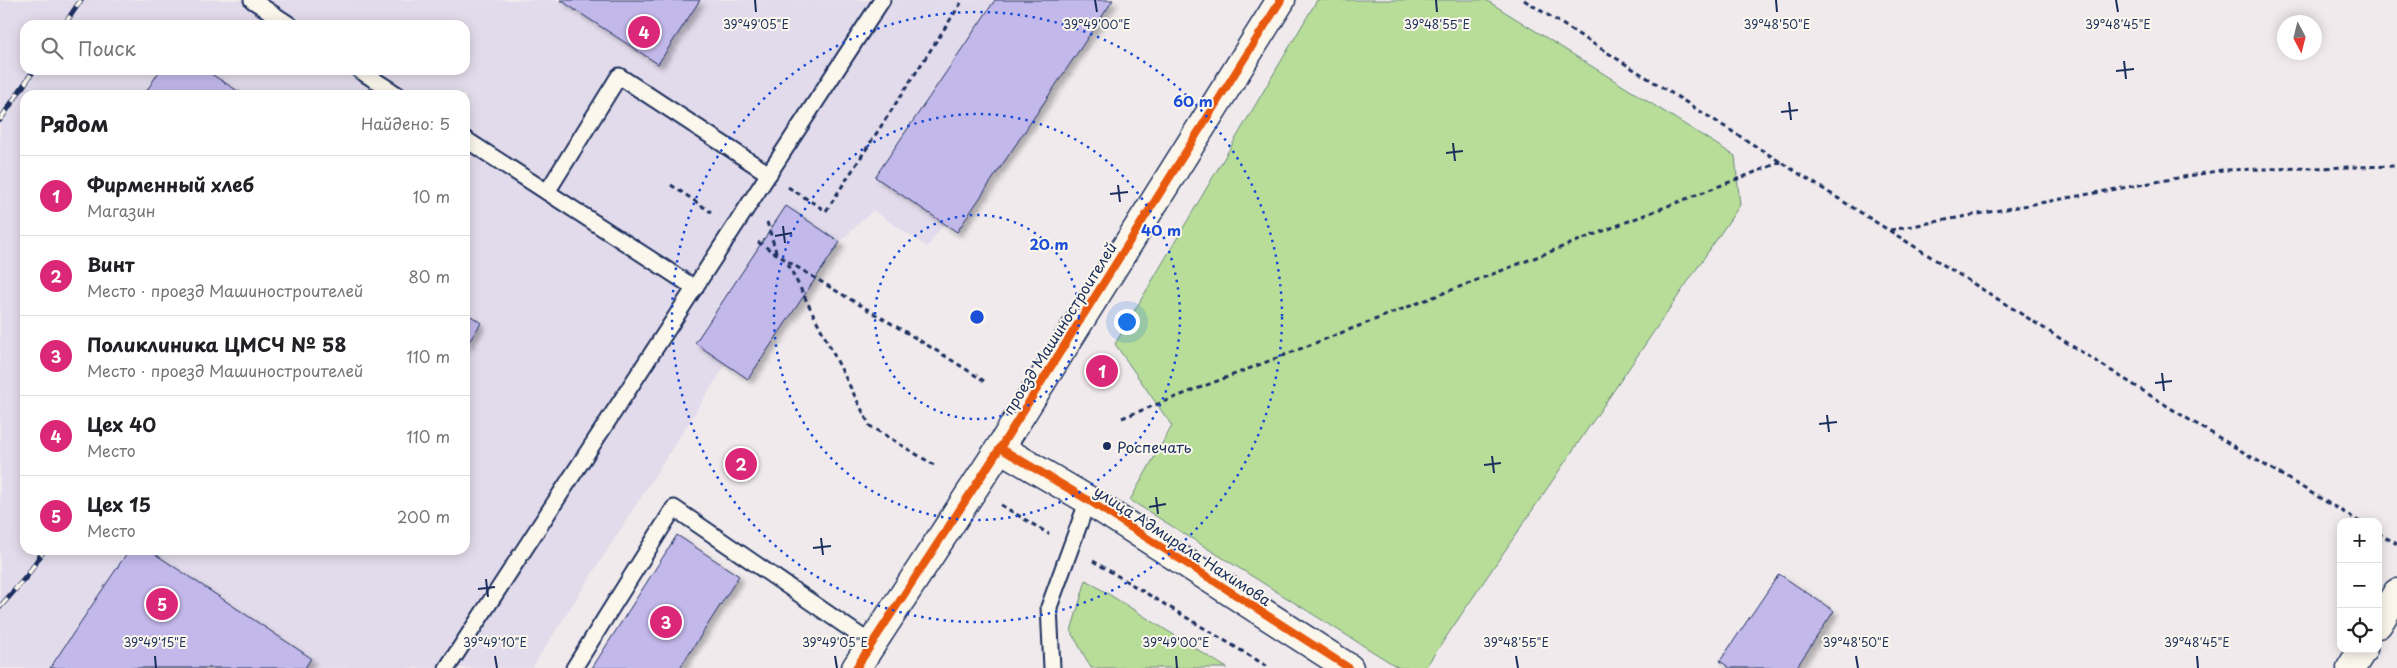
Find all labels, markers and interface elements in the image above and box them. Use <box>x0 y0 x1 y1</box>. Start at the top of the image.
pin: 4 <box>628 13 660 51</box>
text: 39°49'05"E <box>723 15 789 33</box>
text: 39°49'00"E <box>1063 15 1131 33</box>
text: 39°48'55"E <box>1404 15 1470 33</box>
text: 39°48'50"E <box>1744 15 1810 33</box>
text: 39°48'45"E <box>2085 15 2151 33</box>
north arrow <box>2277 15 2322 60</box>
search box <box>20 20 470 75</box>
icon: search <box>38 34 66 62</box>
text: Поиск <box>78 34 136 62</box>
text: 60 m <box>1173 89 1213 112</box>
text: Рядом <box>40 107 108 139</box>
text: Найдено: 5 <box>361 111 450 135</box>
text: Фирменный хлеб <box>87 170 254 198</box>
text: 1 <box>52 184 60 208</box>
text: 10 m <box>413 184 450 208</box>
text: Магазин <box>87 198 156 222</box>
text: 40 m <box>1141 218 1181 241</box>
text: 20 m <box>1030 232 1068 255</box>
street label: проезд Машиностроителей <box>996 237 1122 419</box>
text: Винт <box>87 250 135 278</box>
text: 2 <box>50 264 62 288</box>
text: 80 m <box>408 264 450 288</box>
text: Место · проезд Машиностроителей <box>87 278 363 302</box>
centre of rings <box>968 308 986 326</box>
your location <box>1114 309 1140 335</box>
text: Поликлиника ЦМСЧ № 58 <box>87 330 346 358</box>
text: 3 <box>51 344 61 368</box>
text: 110 m <box>407 344 450 368</box>
pin: 1 <box>1086 352 1118 390</box>
text: Место · проезд Машиностроителей <box>87 358 363 382</box>
text: Цех 40 <box>87 410 156 438</box>
text: 4 <box>51 424 61 448</box>
text: 110 m <box>407 424 450 448</box>
place label: Роспечать <box>1117 435 1192 458</box>
text: Место <box>87 438 136 462</box>
marker: Роспечать <box>1101 440 1113 452</box>
pin: 2 <box>725 445 757 483</box>
street label: улица Адмирала Нахимова <box>1090 479 1277 611</box>
text: Цех 15 <box>87 490 151 518</box>
text: 5 <box>51 504 61 528</box>
text: 200 m <box>397 504 450 528</box>
text: Место <box>87 518 136 542</box>
map controls <box>2337 518 2382 653</box>
button: + <box>2337 518 2382 563</box>
button: − <box>2337 563 2382 608</box>
pin: 5 <box>146 585 178 623</box>
pin: 3 <box>650 603 682 641</box>
button: locate <box>2337 608 2382 653</box>
text: 39°49'15"E <box>123 633 187 651</box>
text: 39°49'10"E <box>463 633 527 651</box>
text: 39°49'05"E <box>802 633 868 651</box>
text: 39°49'00"E <box>1142 633 1210 651</box>
text: 39°48'55"E <box>1483 633 1549 651</box>
text: 39°48'50"E <box>1823 633 1889 651</box>
text: 39°48'45"E <box>2164 633 2230 651</box>

